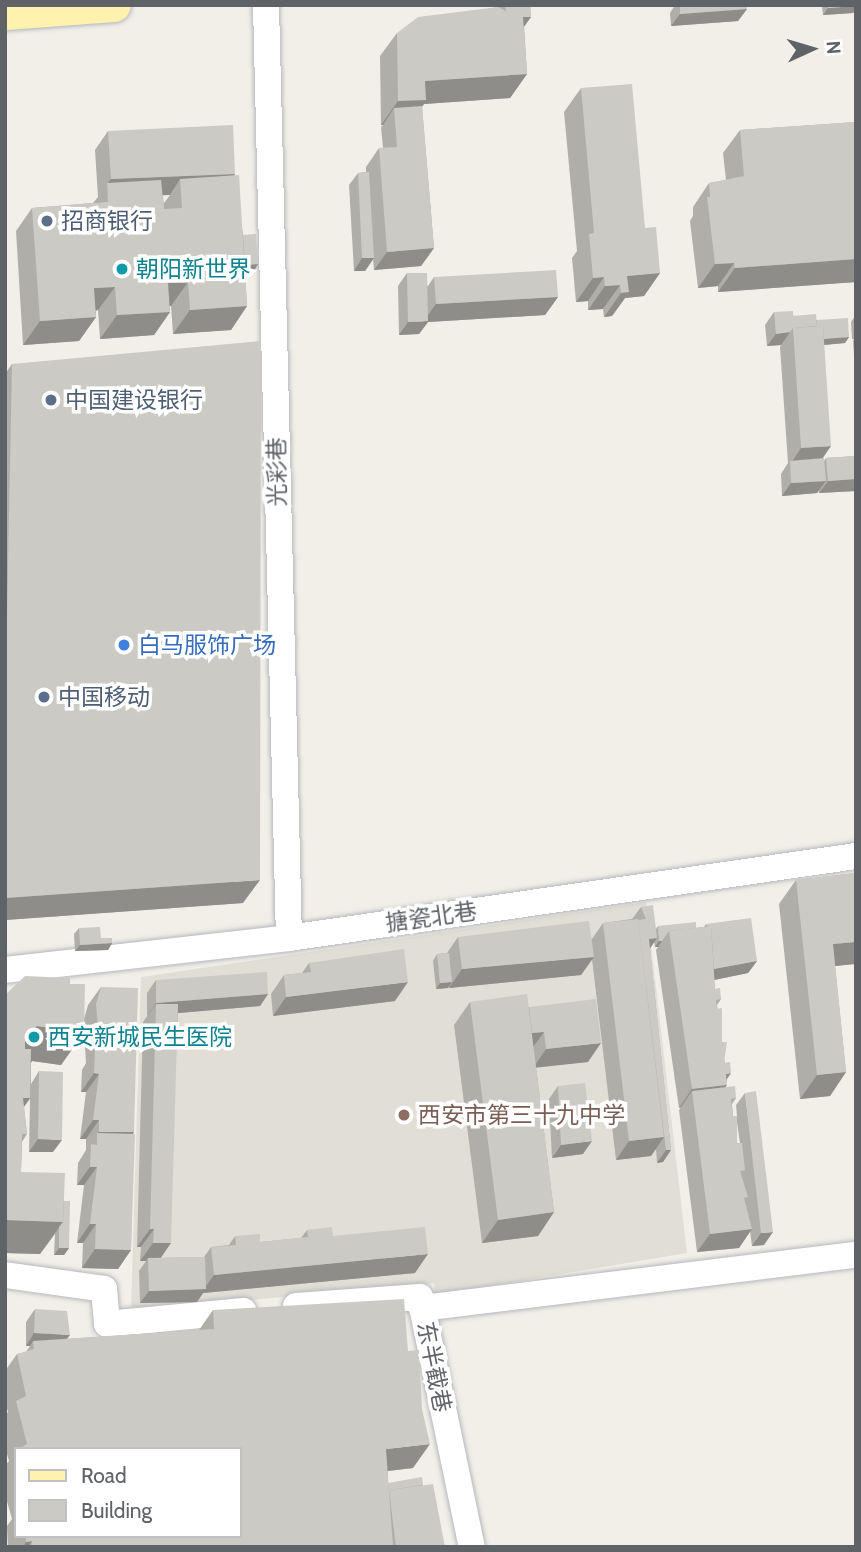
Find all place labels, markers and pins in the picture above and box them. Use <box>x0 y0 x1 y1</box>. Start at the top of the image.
place label: 招商银行 <box>61 207 153 235</box>
marker: 招商银行 <box>39 213 55 229</box>
place label: 朝阳新世界 <box>136 255 251 283</box>
marker: 朝阳新世界 <box>114 261 130 277</box>
place label: 中国建设银行 <box>65 386 203 414</box>
marker: 中国建设银行 <box>43 392 59 408</box>
place label: 白马服饰广场 <box>138 631 276 659</box>
marker: 白马服饰广场 <box>116 637 132 653</box>
place label: 中国移动 <box>58 683 150 711</box>
marker: 中国移动 <box>36 689 52 705</box>
place label: 西安新城民生医院 <box>48 1023 232 1051</box>
marker: 西安新城民生医院 <box>26 1029 42 1045</box>
place label: 西安市第三十九中学 <box>418 1101 625 1129</box>
marker: 西安市第三十九中学 <box>396 1107 412 1123</box>

